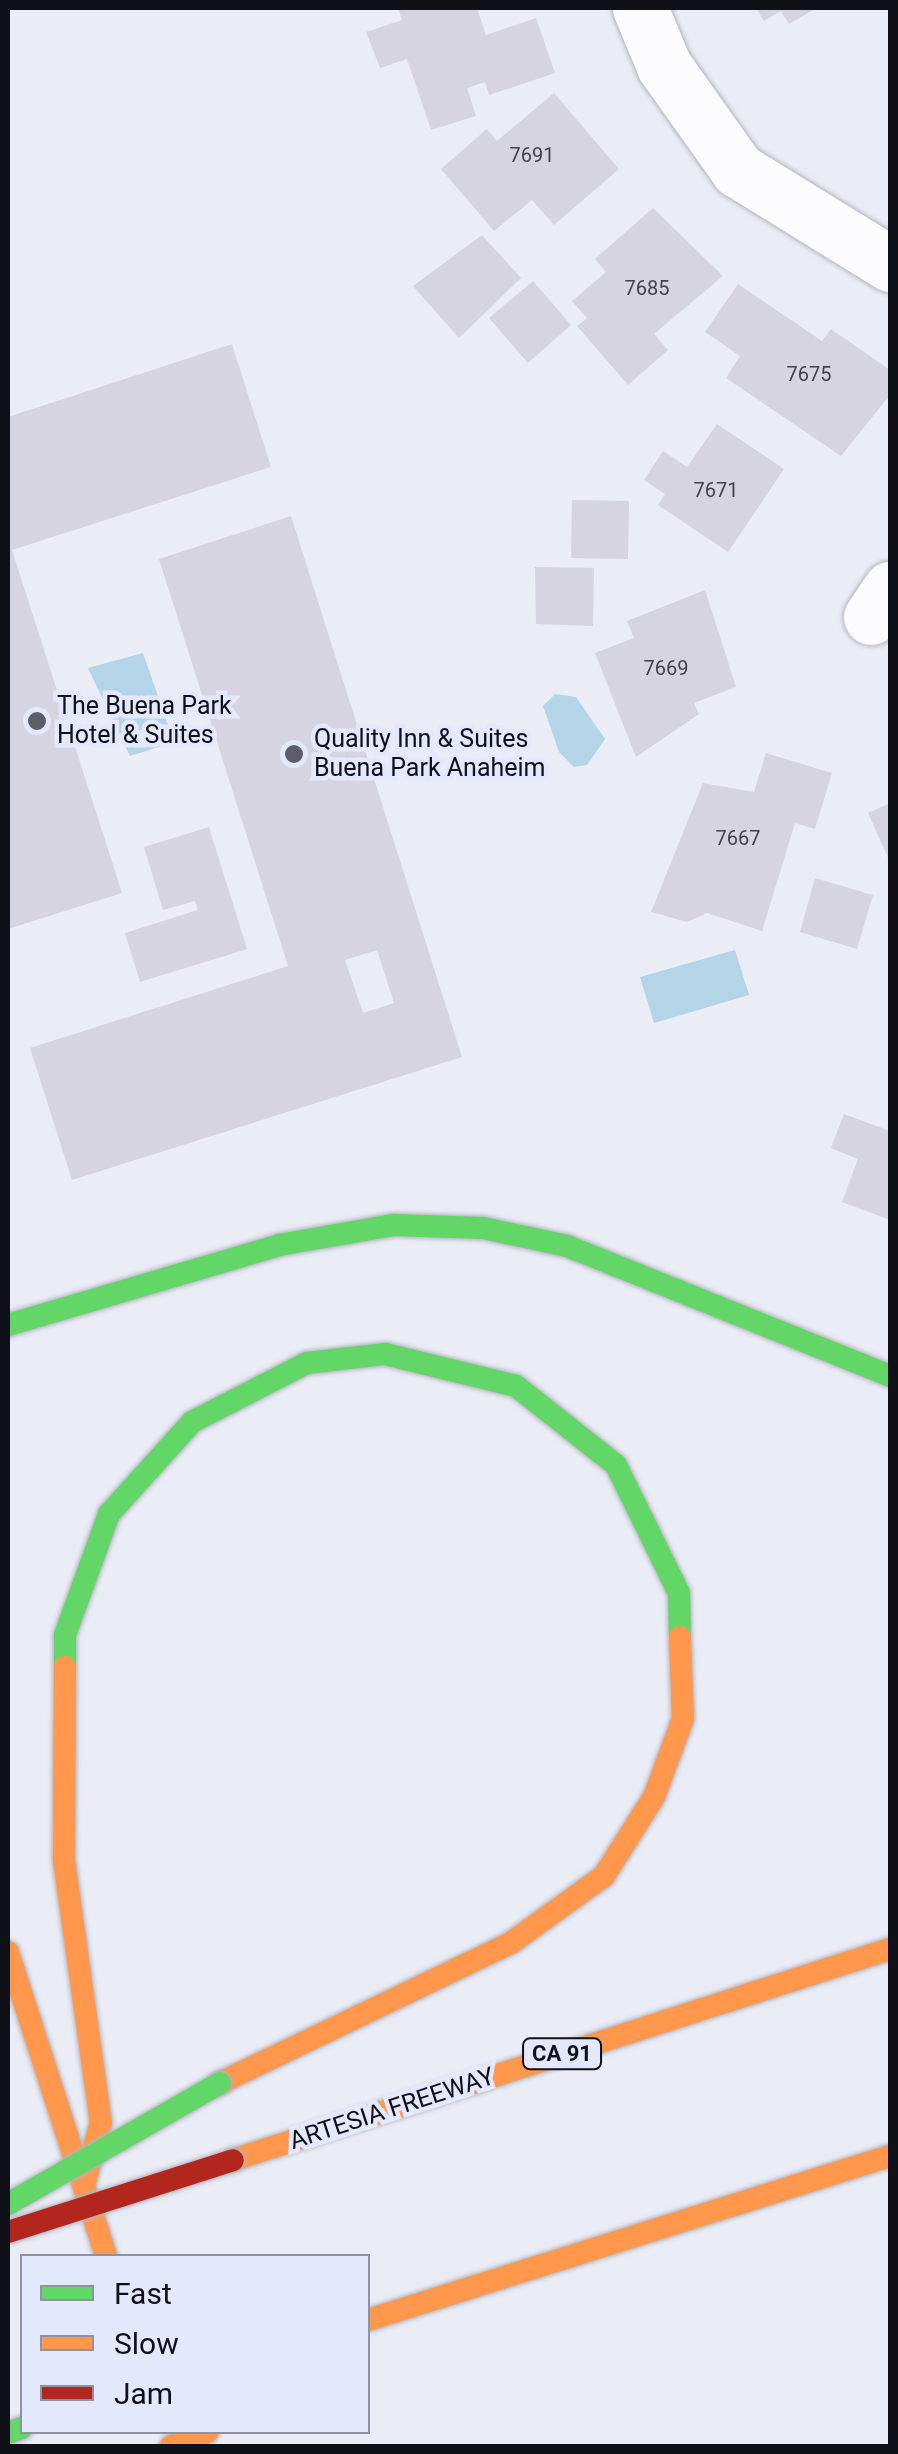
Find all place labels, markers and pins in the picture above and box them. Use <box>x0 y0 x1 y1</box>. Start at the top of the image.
place label: The Buena Park Hotel & Suites <box>57 692 232 751</box>
marker: The Buena Park Hotel & Suites <box>26 710 48 732</box>
place label: Quality Inn & Suites Buena Park Anaheim <box>314 725 546 784</box>
marker: Quality Inn & Suites Buena Park Anaheim <box>283 743 305 765</box>

